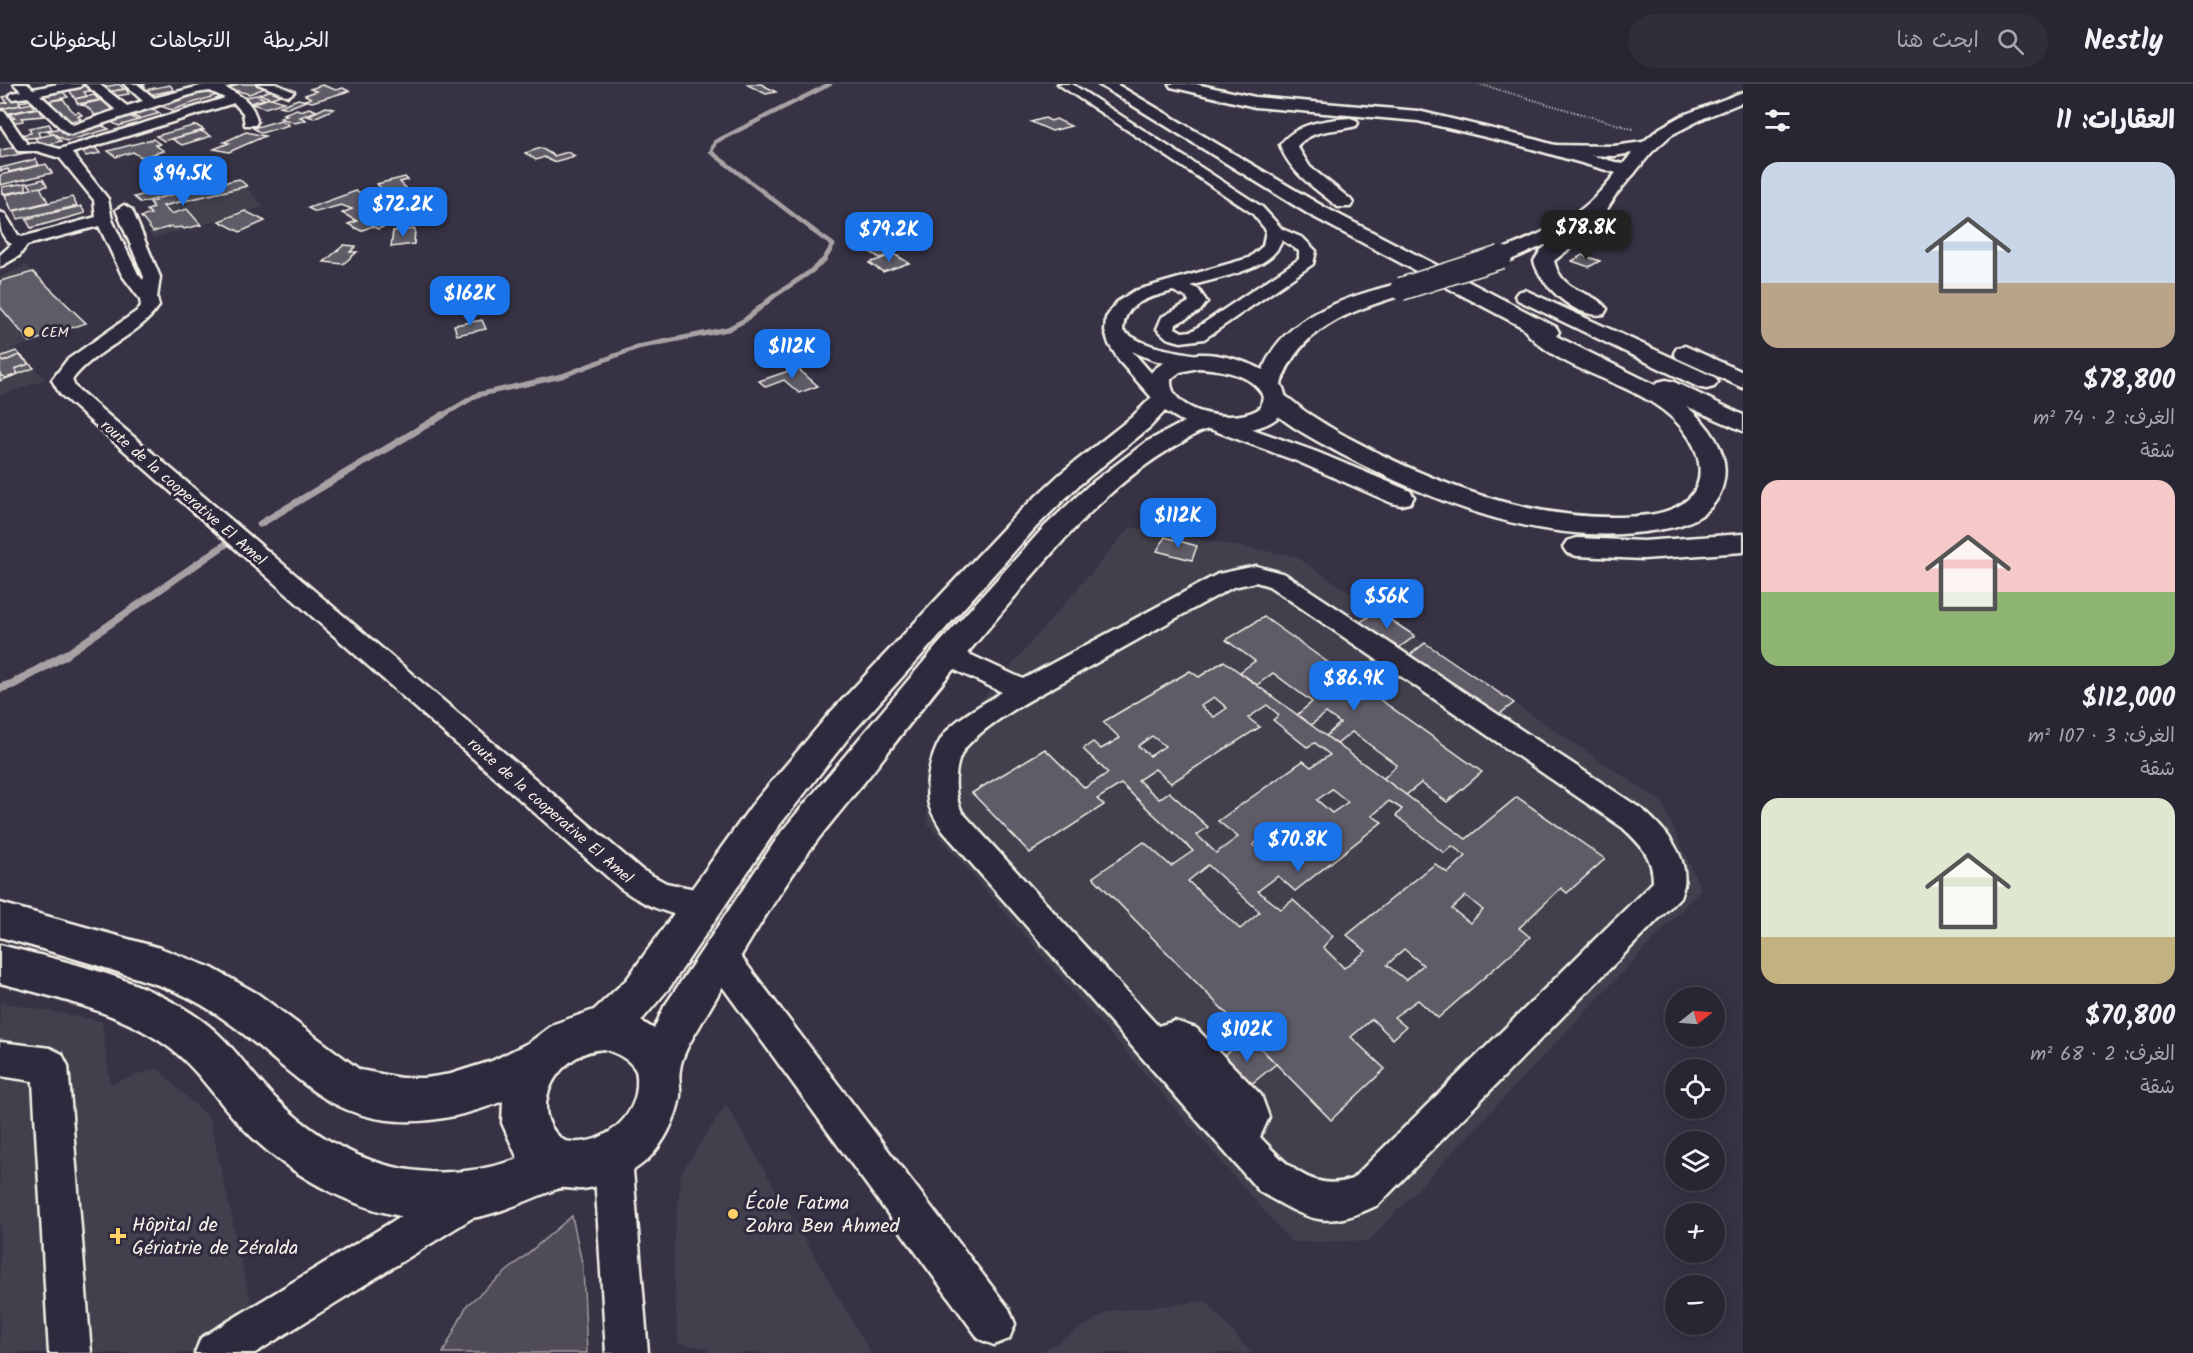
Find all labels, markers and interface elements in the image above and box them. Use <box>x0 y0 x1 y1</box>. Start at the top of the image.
search box <box>1628 14 2048 68</box>
text: Nestly <box>2084 19 2163 64</box>
text: ابحث هنا <box>1897 24 1979 59</box>
text: المحفوظات <box>30 25 116 58</box>
text: الاتجاهات <box>149 25 231 58</box>
text: الخريطة <box>264 25 329 58</box>
icon: search <box>1994 25 2027 58</box>
text: العقارات: 11 <box>2056 100 2175 142</box>
icon: filters <box>1761 104 1794 137</box>
pin: $94.5K <box>134 156 232 207</box>
text: $94.5K <box>153 159 213 191</box>
pin: $72.2K <box>354 187 452 238</box>
text: $72.2K <box>372 190 434 222</box>
icon: home <box>1914 201 2022 309</box>
pin: $78.8K <box>1537 210 1635 261</box>
pin: $79.2K <box>840 212 938 263</box>
text: $78.8K <box>1555 213 1617 245</box>
text: $79.2K <box>859 215 919 247</box>
pin: $162K <box>428 276 512 327</box>
text: $162K <box>444 279 496 311</box>
place label: CEM <box>41 322 69 344</box>
marker: CEM <box>22 325 36 339</box>
pin: $112K <box>750 329 834 380</box>
text: $112K <box>768 332 816 364</box>
text: $78,800 <box>2083 360 2175 402</box>
text: الغرف: 2 · 74 m² <box>2033 403 2175 435</box>
street label: route de la cooperative El Amel <box>95 414 271 572</box>
text: شقة <box>2140 436 2175 468</box>
pin: $112K <box>1136 498 1220 549</box>
text: $112K <box>1154 501 1202 533</box>
icon: home <box>1914 519 2022 627</box>
pin: $56K <box>1351 579 1423 630</box>
text: $56K <box>1365 582 1409 614</box>
pin: $86.9K <box>1305 661 1403 712</box>
text: $86.9K <box>1323 664 1385 696</box>
text: $112,000 <box>2082 678 2175 720</box>
text: الغرف: 3 · 107 m² <box>2028 721 2175 753</box>
street label: route de la cooperative El Amel <box>462 732 638 890</box>
text: شقة <box>2140 754 2175 786</box>
pin: $70.8K <box>1249 822 1347 873</box>
text: $70.8K <box>1268 825 1328 857</box>
icon: home <box>1914 837 2022 945</box>
north arrow <box>1665 987 1725 1047</box>
map controls <box>1665 987 1725 1335</box>
text: $70,800 <box>2085 996 2175 1038</box>
pin: $102K <box>1205 1012 1289 1063</box>
text: $102K <box>1221 1015 1273 1047</box>
text: الغرف: 2 · 68 m² <box>2030 1039 2175 1071</box>
button: locate <box>1665 1059 1725 1119</box>
text: شقة <box>2140 1072 2175 1104</box>
button: layers <box>1665 1131 1725 1191</box>
place label: École Fatma Zohra Ben Ahmed <box>745 1188 900 1243</box>
button: + <box>1665 1203 1725 1263</box>
marker: École Fatma Zohra Ben Ahmed <box>726 1207 740 1221</box>
place label: Hôpital de Gériatrie de Zéralda <box>132 1210 298 1265</box>
marker: Hôpital de Gériatrie de Zéralda <box>109 1227 127 1245</box>
button: − <box>1665 1275 1725 1335</box>

